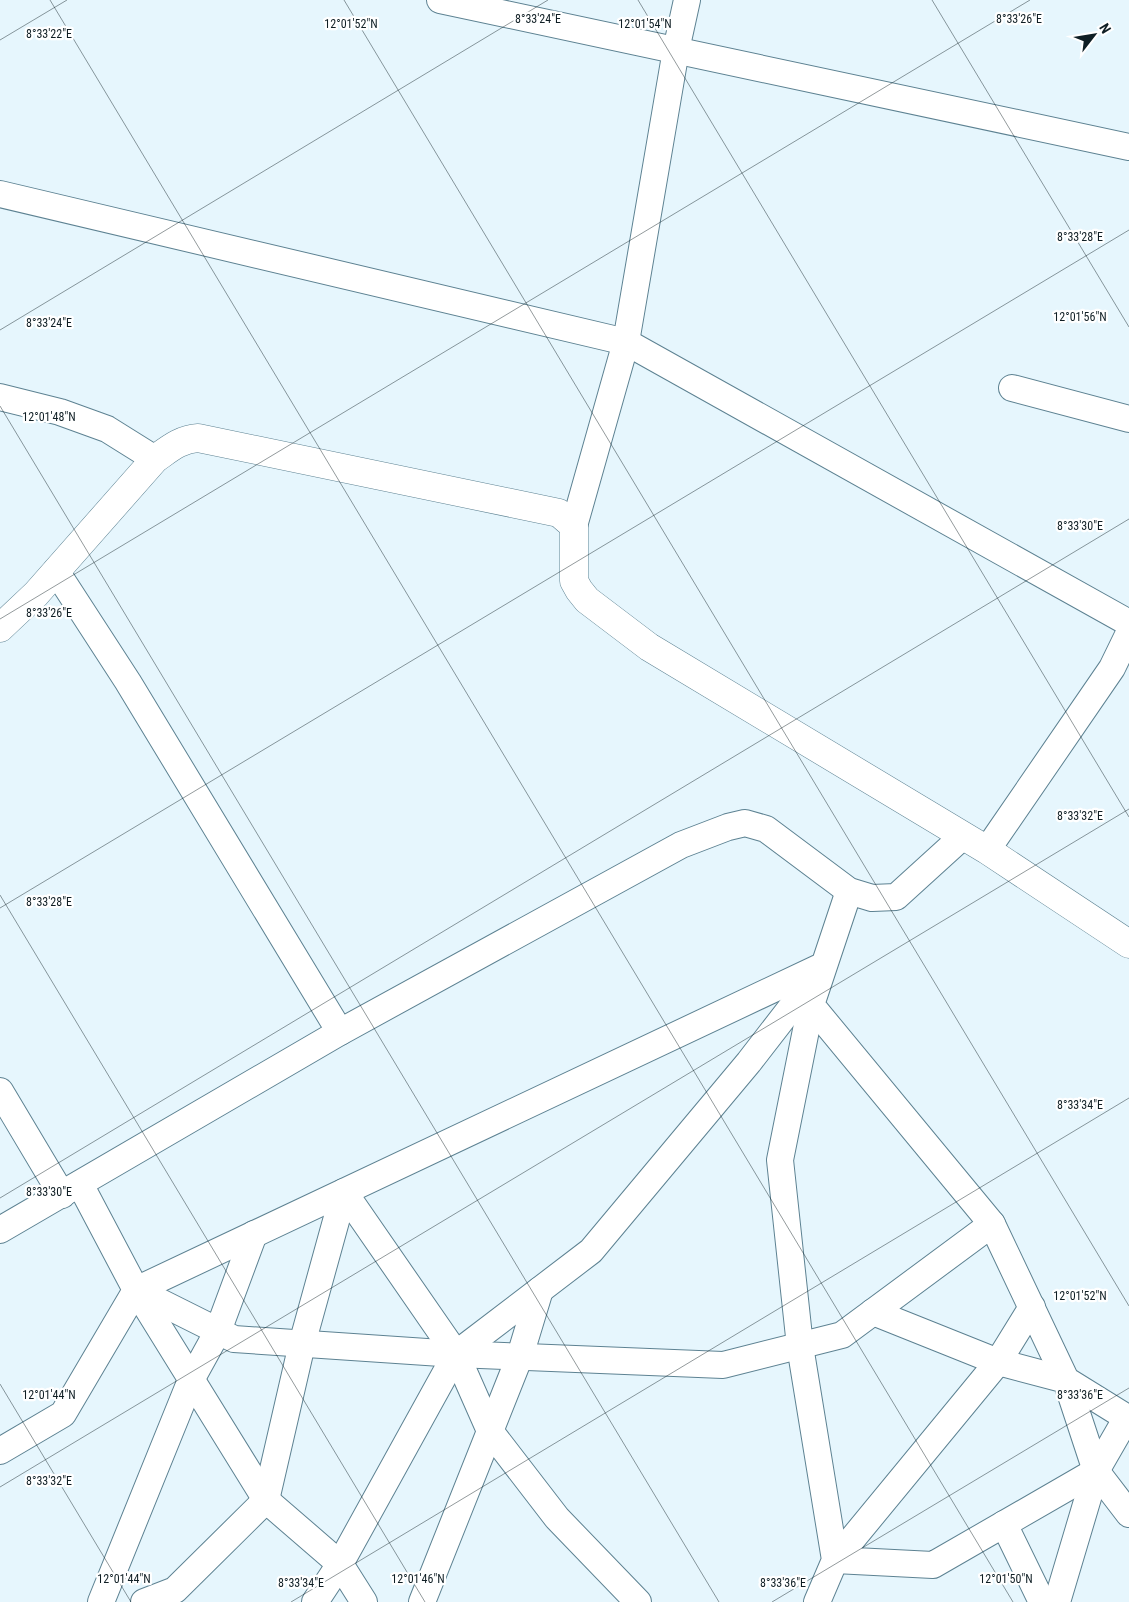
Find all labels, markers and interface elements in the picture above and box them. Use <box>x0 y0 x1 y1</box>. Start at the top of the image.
north arrow <box>1069 10 1119 60</box>
text: 8°33'24"E <box>515 12 561 26</box>
text: 8°33'26"E <box>996 12 1042 26</box>
text: 12°01'52"N <box>324 17 378 31</box>
text: 12°01'54"N <box>618 17 672 31</box>
text: N <box>1096 21 1114 36</box>
text: 8°33'22"E <box>26 27 72 41</box>
text: 8°33'28"E <box>1057 230 1103 244</box>
text: 12°01'56"N <box>1053 310 1107 324</box>
text: 8°33'24"E <box>26 316 72 330</box>
text: 12°01'48"N <box>22 410 76 424</box>
text: 8°33'30"E <box>1057 519 1103 533</box>
text: 8°33'26"E <box>26 606 72 620</box>
text: 8°33'32"E <box>1057 809 1103 823</box>
text: 8°33'28"E <box>26 895 72 909</box>
text: 8°33'34"E <box>1057 1098 1103 1112</box>
text: 8°33'30"E <box>26 1185 72 1199</box>
text: 12°01'52"N <box>1053 1289 1107 1303</box>
text: 12°01'44"N <box>22 1388 76 1402</box>
text: 8°33'36"E <box>1057 1388 1103 1402</box>
text: 8°33'32"E <box>26 1474 72 1488</box>
text: 12°01'44"N <box>97 1572 151 1586</box>
text: 12°01'46"N <box>391 1572 445 1586</box>
text: 12°01'50"N <box>979 1572 1033 1586</box>
text: 8°33'34"E <box>278 1576 324 1590</box>
text: 8°33'36"E <box>760 1576 806 1590</box>

